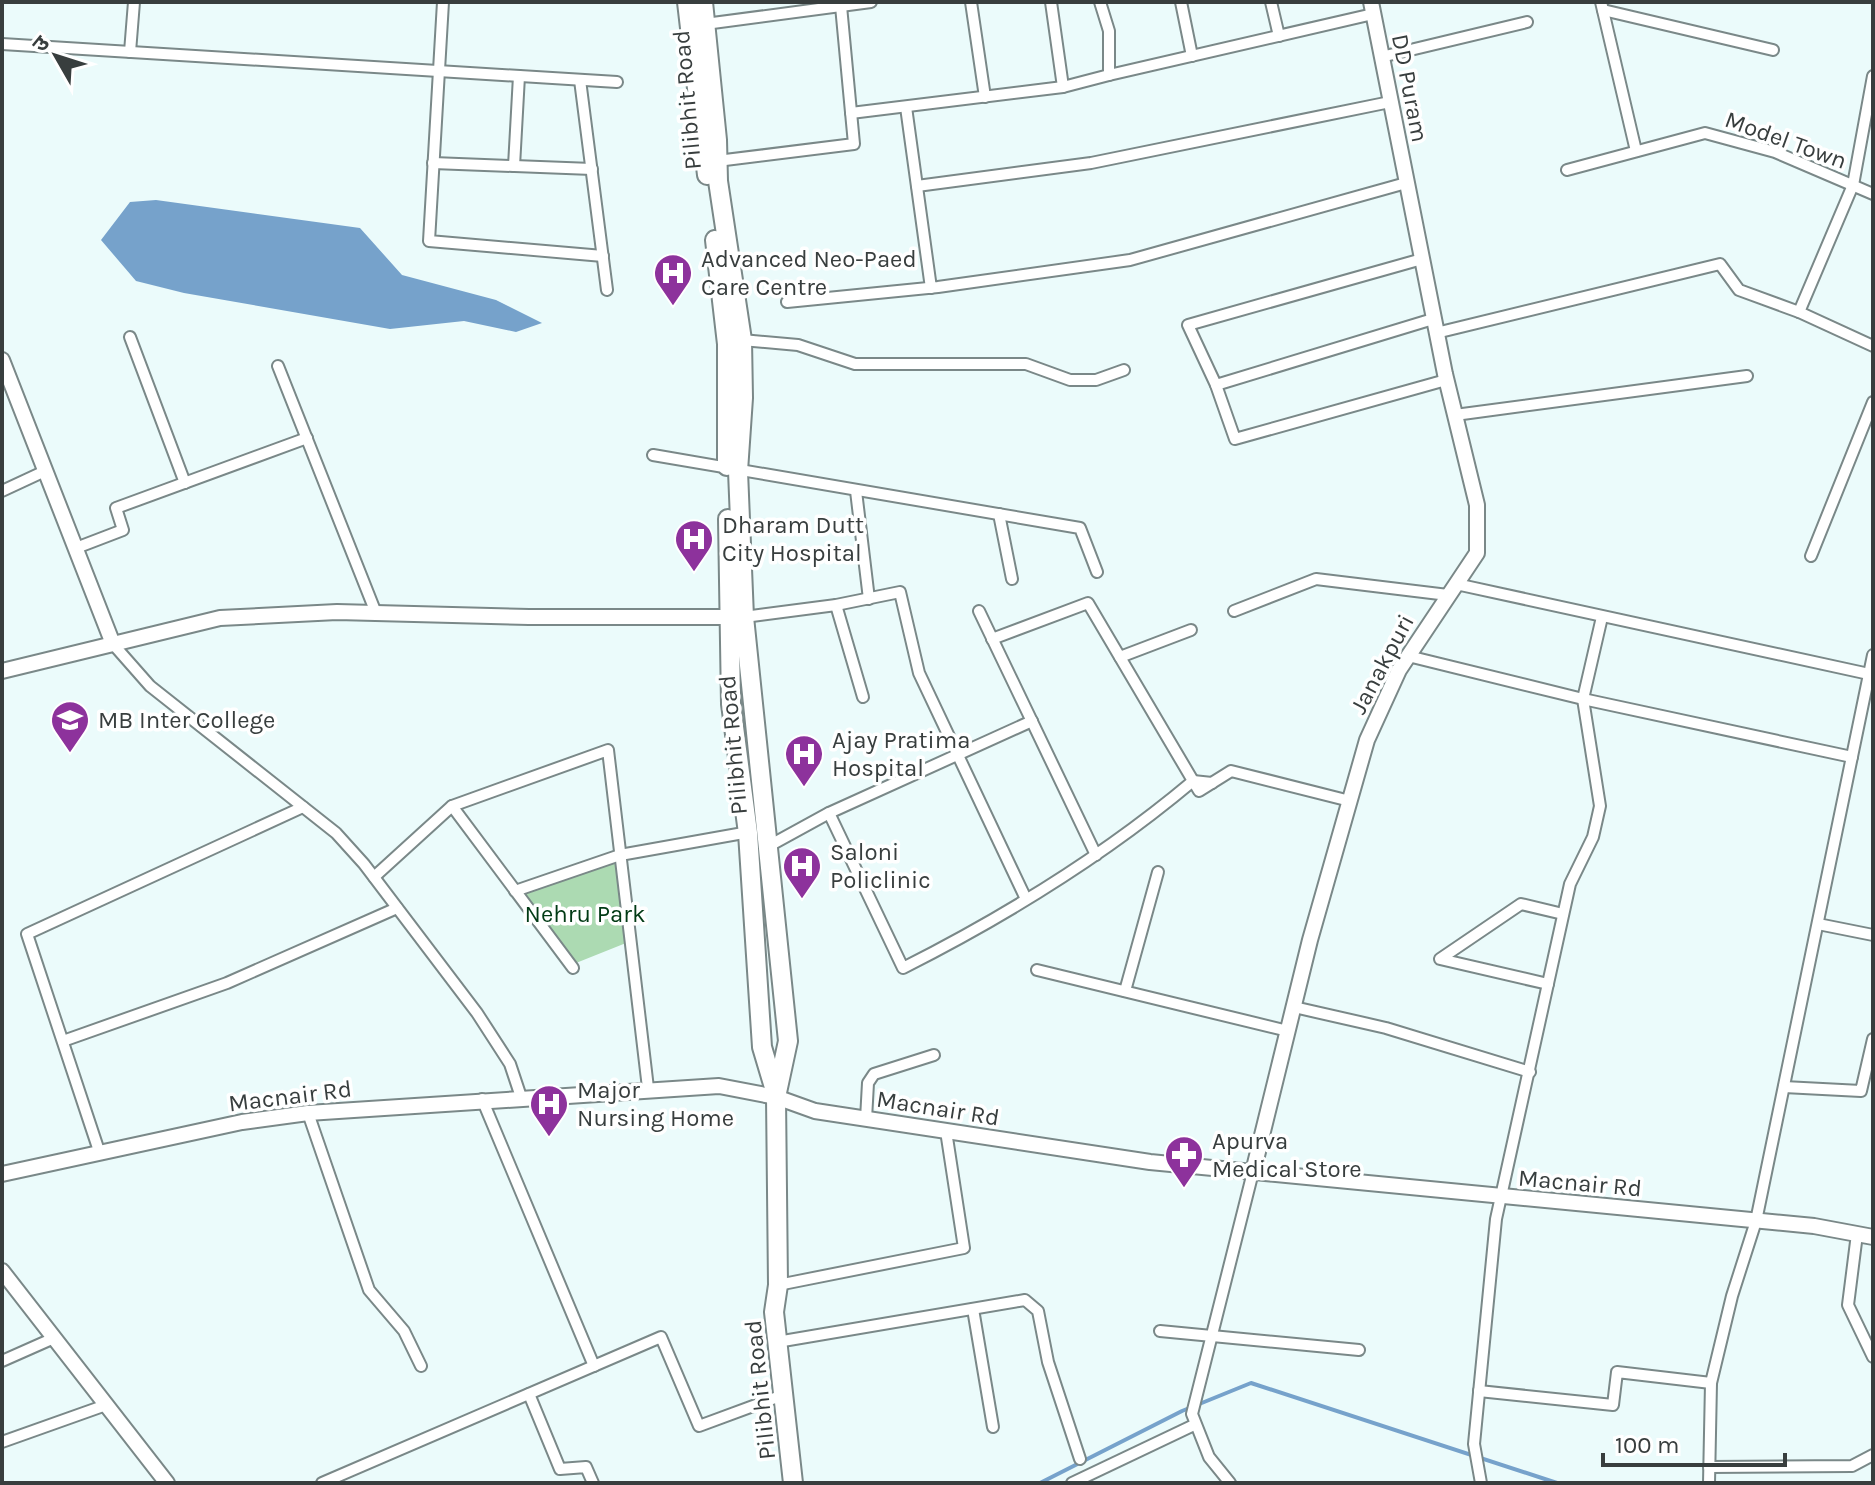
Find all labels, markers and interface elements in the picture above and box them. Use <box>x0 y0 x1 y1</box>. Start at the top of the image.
north arrow <box>16 16 96 96</box>
street label: Pilibhit Road <box>667 29 707 171</box>
text: उ <box>27 30 56 57</box>
street label: DD Puram <box>1386 32 1434 144</box>
street label: Model Town <box>1721 105 1851 175</box>
place label: Advanced Neo-Paed Care Centre <box>701 245 917 301</box>
hospital icon: Advanced Neo-Paed Care Centre <box>652 252 694 307</box>
place label: Dharam Dutt City Hospital <box>722 511 864 567</box>
hospital icon: Dharam Dutt City Hospital <box>673 518 715 573</box>
street label: Janakpuri <box>1344 610 1420 718</box>
street label: Pilibhit Road <box>713 674 753 816</box>
school or university icon: MB Inter College <box>49 699 91 754</box>
place label: MB Inter College <box>98 706 275 734</box>
place label: Ajay Pratima Hospital <box>832 726 970 782</box>
hospital icon: Ajay Pratima Hospital <box>783 733 825 788</box>
place label: Saloni Policlinic <box>830 838 931 894</box>
hospital icon: Saloni Policlinic <box>781 845 823 900</box>
park label: Nehru Park <box>525 900 645 928</box>
street label: Macnair Rd <box>227 1075 353 1117</box>
place label: Major Nursing Home <box>577 1076 734 1132</box>
hospital icon: Major Nursing Home <box>528 1083 570 1138</box>
street label: Macnair Rd <box>875 1084 1001 1132</box>
place label: Apurva Medical Store <box>1212 1127 1362 1183</box>
pharmacy icon: Apurva Medical Store <box>1163 1134 1205 1189</box>
street label: Macnair Rd <box>1517 1164 1643 1202</box>
street label: Pilibhit Road <box>739 1319 781 1461</box>
scale bar <box>1603 1417 1785 1467</box>
text: 100 m <box>1615 1431 1680 1459</box>

